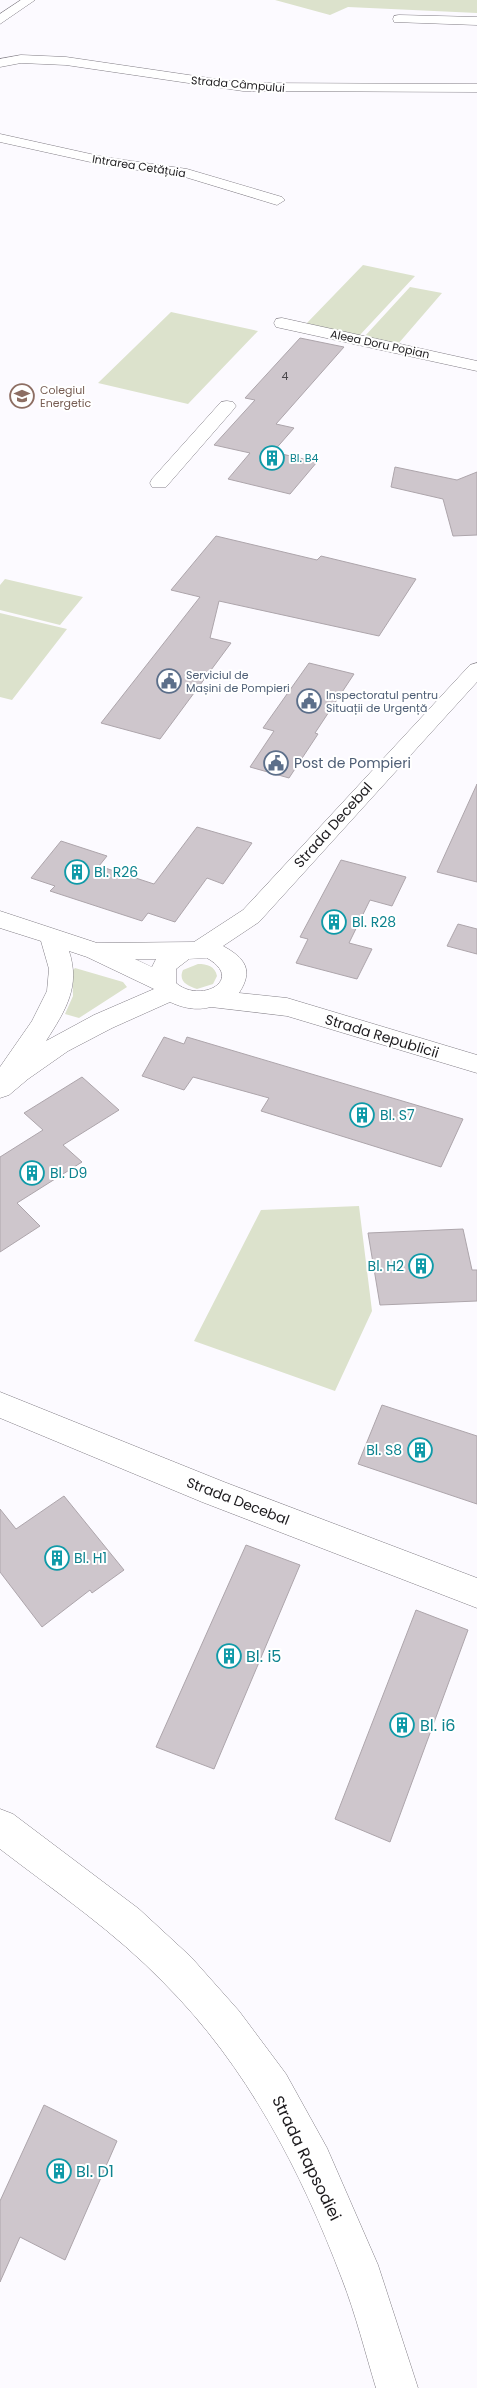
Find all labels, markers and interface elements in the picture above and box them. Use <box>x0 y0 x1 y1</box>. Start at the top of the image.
street label: Strada Câmpului <box>190 72 286 96</box>
street label: Intrarea Cetățuia <box>91 151 187 181</box>
street label: Aleea Doru Popian <box>329 326 431 362</box>
house number: 4 <box>282 368 289 384</box>
place label: Colegiul Energetic <box>40 382 92 411</box>
school or university icon: Colegiul Energetic <box>9 383 35 409</box>
building icon: Bl. B4 <box>259 445 285 471</box>
place label: Bl. B4 <box>290 450 318 466</box>
place label: Serviciul de Mașini de Pompieri <box>186 667 290 696</box>
public building icon: Serviciul de Mașini de Pompieri <box>156 668 182 694</box>
place label: Inspectoratul pentru Situații de Urgență <box>326 687 438 716</box>
public building icon: Inspectoratul pentru Situații de Urgență <box>296 688 322 714</box>
public building icon: Post de Pompieri <box>263 750 289 776</box>
place label: Post de Pompieri <box>294 753 411 773</box>
street label: Strada Decebal <box>289 778 377 872</box>
building icon: Bl. R26 <box>64 859 90 885</box>
place label: Bl. R26 <box>94 862 138 882</box>
building icon: Bl. R28 <box>321 909 347 935</box>
place label: Bl. R28 <box>352 912 396 932</box>
street label: Strada Republicii <box>323 1009 441 1063</box>
building icon: Bl. S7 <box>349 1102 375 1128</box>
place label: Bl. S7 <box>380 1105 415 1125</box>
building icon: Bl. D9 <box>19 1160 45 1186</box>
place label: Bl. D9 <box>50 1163 87 1183</box>
building icon: Bl. H2 <box>408 1253 434 1279</box>
place label: Bl. H2 <box>368 1256 404 1276</box>
building icon: Bl. S8 <box>407 1437 433 1463</box>
place label: Bl. S8 <box>366 1440 402 1460</box>
street label: Strada Decebal <box>184 1472 292 1530</box>
building icon: Bl. H1 <box>44 1545 70 1571</box>
place label: Bl. H1 <box>74 1548 107 1568</box>
building icon: Bl. i5 <box>216 1643 242 1669</box>
place label: Bl. i5 <box>246 1645 281 1668</box>
building icon: Bl. i6 <box>389 1712 415 1738</box>
place label: Bl. i6 <box>420 1714 455 1737</box>
street label: Strada Rapsodiei <box>266 2092 347 2225</box>
building icon: Bl. D1 <box>46 2158 72 2184</box>
place label: Bl. D1 <box>76 2160 114 2183</box>

